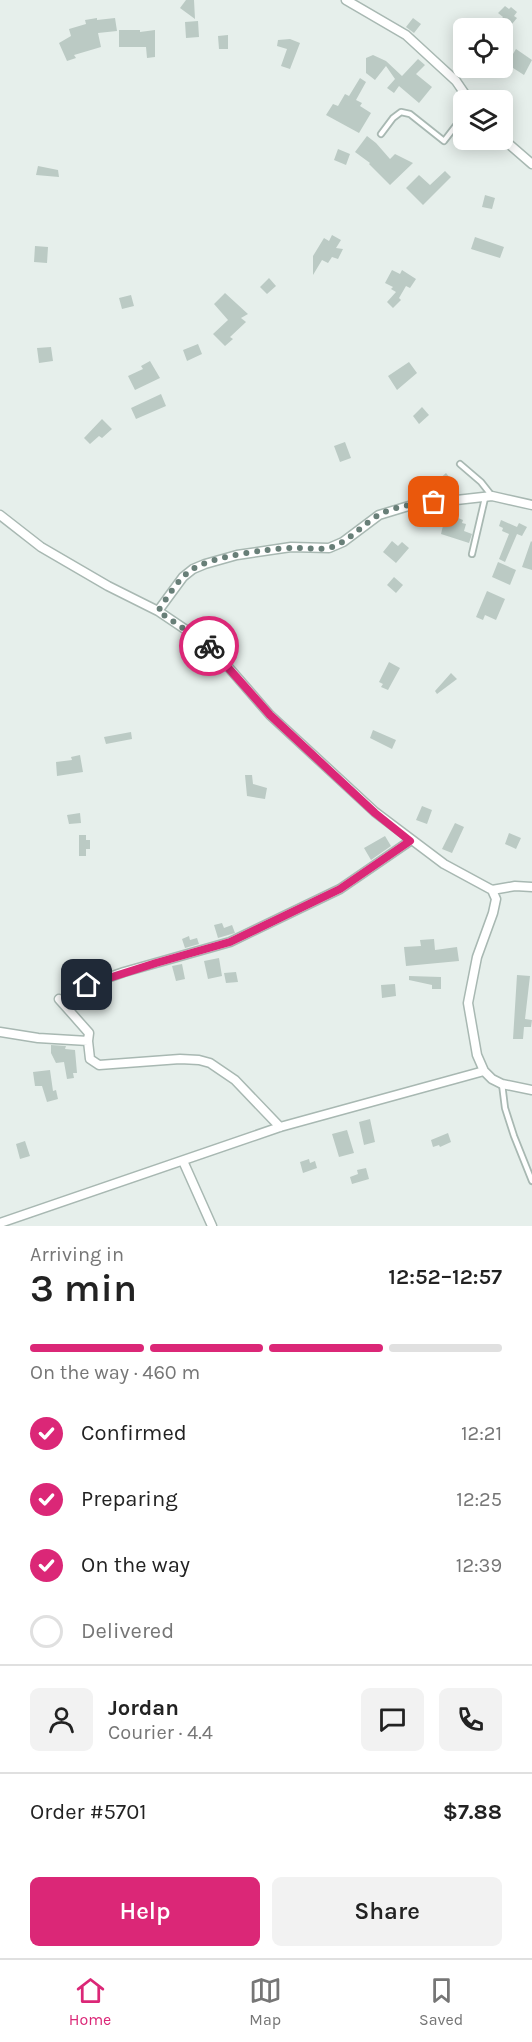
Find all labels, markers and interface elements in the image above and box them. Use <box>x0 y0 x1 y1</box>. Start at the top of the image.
map controls <box>453 18 513 150</box>
button: locate <box>453 18 513 78</box>
button: layers <box>453 90 513 150</box>
pin <box>408 476 459 527</box>
icon: bag <box>417 485 450 518</box>
courier <box>179 616 239 676</box>
icon: bike <box>193 630 226 663</box>
pin <box>61 959 112 1010</box>
icon: home <box>70 968 103 1001</box>
text: Arriving in <box>30 1243 124 1266</box>
text: 12:52–12:57 <box>388 1264 502 1290</box>
text: 3 min <box>30 1265 137 1311</box>
text: On the way · 460 m <box>30 1361 200 1384</box>
icon: check <box>30 1417 63 1450</box>
text: Confirmed <box>81 1420 187 1446</box>
text: 12:21 <box>461 1422 502 1445</box>
icon: check <box>30 1483 63 1516</box>
text: Preparing <box>81 1486 178 1512</box>
text: 12:25 <box>456 1488 502 1511</box>
icon: check <box>30 1549 63 1582</box>
text: On the way <box>81 1552 190 1578</box>
text: 12:39 <box>456 1554 502 1577</box>
text: Delivered <box>81 1618 174 1644</box>
button: person <box>30 1688 93 1751</box>
button: chat <box>361 1688 424 1751</box>
button: phone <box>439 1688 502 1751</box>
text: Jordan <box>108 1695 179 1721</box>
text: Courier · 4.4 <box>108 1721 213 1744</box>
text: Order #5701 <box>30 1799 147 1825</box>
text: $7.88 <box>443 1799 502 1825</box>
button: Help <box>30 1877 260 1946</box>
button: Share <box>272 1877 502 1946</box>
tab: Home <box>69 1974 111 2029</box>
tab: Map <box>249 1974 282 2029</box>
tab: Saved <box>419 1974 463 2029</box>

